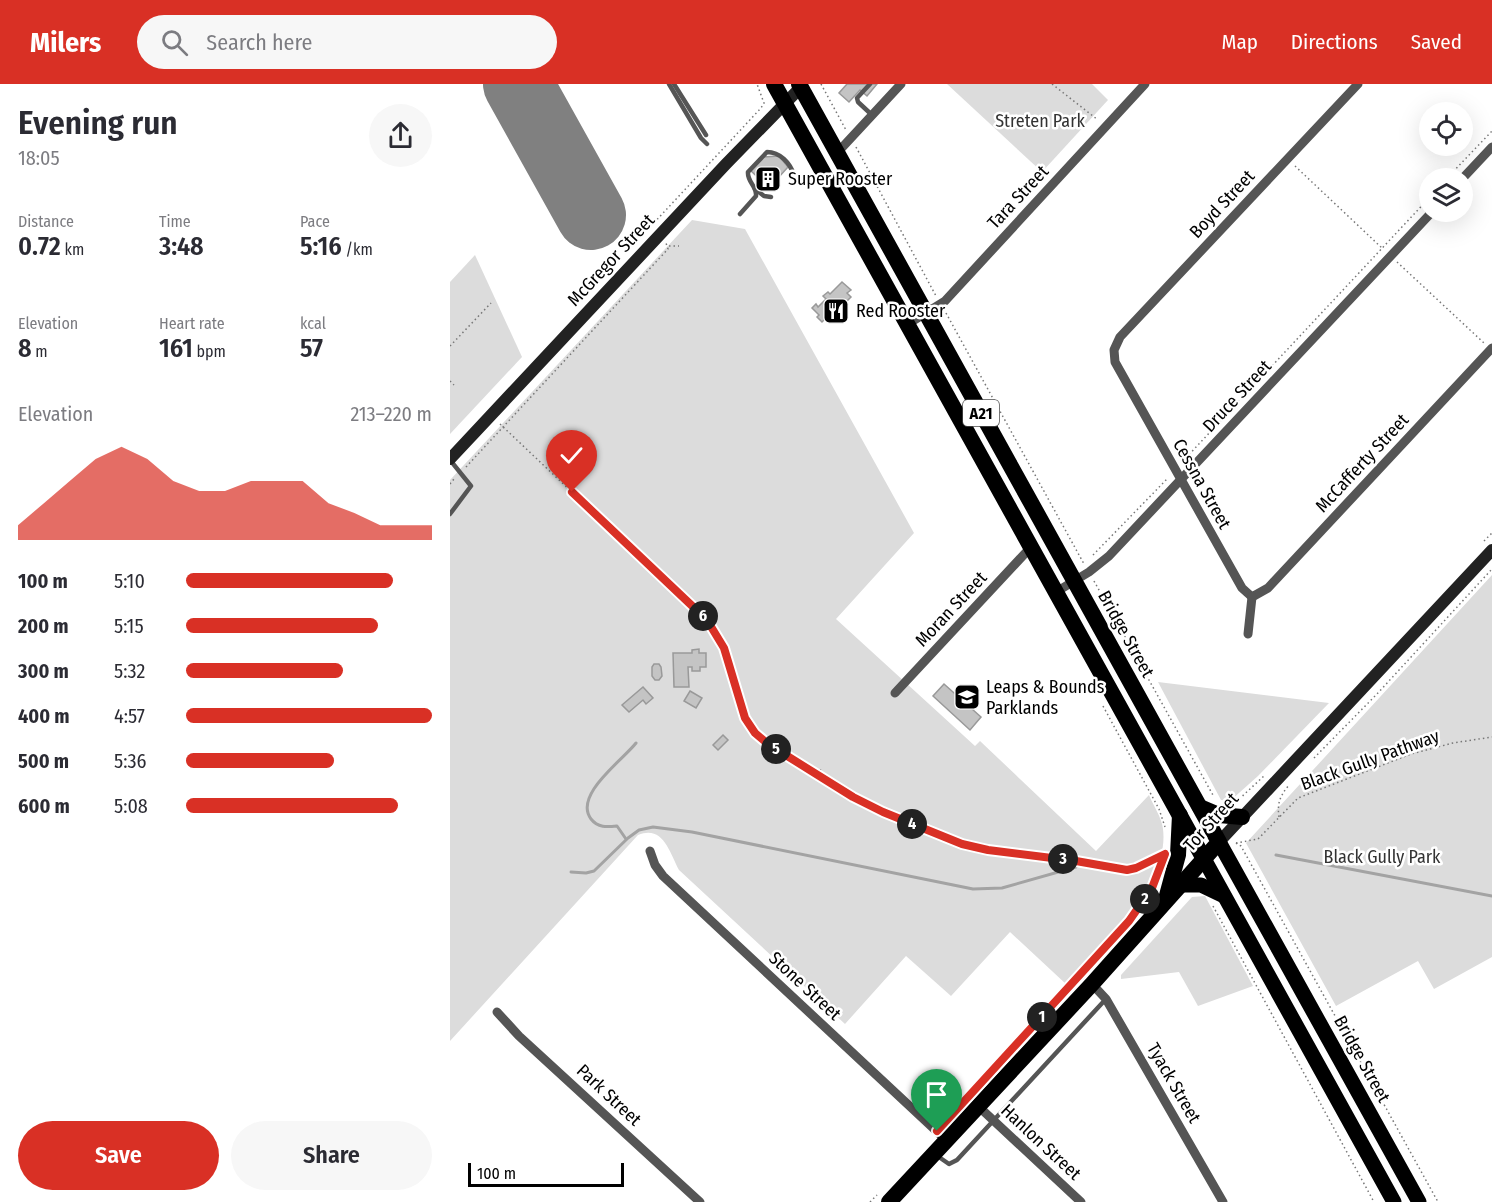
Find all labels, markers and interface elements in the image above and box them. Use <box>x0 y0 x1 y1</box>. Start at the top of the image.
search box <box>137 15 557 69</box>
text: Milers <box>30 26 101 59</box>
icon: search <box>158 26 191 59</box>
text: Search here <box>206 29 312 56</box>
text: Map <box>1221 29 1258 55</box>
text: Directions <box>1291 29 1378 55</box>
text: Saved <box>1411 29 1462 55</box>
map controls <box>1419 102 1473 222</box>
button: locate <box>1419 102 1473 156</box>
text: Evening run <box>18 103 178 143</box>
button: share <box>369 104 432 167</box>
park label: Streten Park <box>995 110 1085 132</box>
text: 18:05 <box>18 146 60 170</box>
street label: Tara Street <box>983 160 1053 233</box>
building icon: Super Rooster <box>753 164 783 194</box>
street label: Boyd Street <box>1185 165 1259 243</box>
place label: Super Rooster <box>788 168 893 190</box>
button: layers <box>1419 168 1473 222</box>
street label: McGregor Street <box>563 209 659 311</box>
text: Distance <box>18 212 74 231</box>
text: Time <box>159 212 191 231</box>
text: Pace <box>300 212 330 231</box>
text: 0.72 <box>18 231 61 262</box>
text: 3:48 <box>159 231 204 262</box>
text: 5:16 <box>300 231 342 262</box>
text: km <box>61 240 84 259</box>
text: /km <box>342 240 373 259</box>
restaurant icon: Red Rooster <box>821 296 851 326</box>
place label: Red Rooster <box>856 300 946 322</box>
text: Elevation <box>18 314 78 333</box>
text: Heart rate <box>159 314 225 333</box>
text: kcal <box>300 314 326 333</box>
text: 8 <box>18 333 32 364</box>
text: 161 <box>159 333 193 364</box>
text: 57 <box>300 333 323 364</box>
text: m <box>32 342 48 361</box>
text: bpm <box>193 342 226 361</box>
street label: Druce Street <box>1198 355 1276 437</box>
road number: A21 <box>963 400 999 426</box>
text: Elevation <box>18 402 93 426</box>
text: 213–220 m <box>350 402 432 426</box>
street label: McCafferty Street <box>1311 409 1413 517</box>
pin <box>546 430 597 492</box>
street label: Cessna Street <box>1168 435 1236 533</box>
icon: check <box>555 439 588 472</box>
street label: Moran Street <box>911 567 991 651</box>
text: 100 m <box>18 569 68 593</box>
text: 5:10 <box>114 569 145 593</box>
street label: Bridge Street <box>1093 587 1159 681</box>
pin: 6 <box>688 601 718 631</box>
text: 6 <box>699 606 707 625</box>
text: 200 m <box>18 614 69 638</box>
text: 5:15 <box>114 614 144 638</box>
text: 300 m <box>18 659 69 683</box>
text: 5:32 <box>114 659 145 683</box>
place label: Leaps & Bounds Parklands <box>986 676 1105 719</box>
school or university icon: Leaps & Bounds Parklands <box>952 682 982 712</box>
text: 400 m <box>18 704 70 728</box>
text: 4:57 <box>114 704 145 728</box>
street label: Black Gully Pathway <box>1298 725 1442 795</box>
pin: 5 <box>761 734 791 764</box>
text: 5 <box>772 739 780 758</box>
text: 500 m <box>18 749 69 773</box>
text: 5:36 <box>114 749 147 773</box>
street label: Tor Street <box>1179 788 1243 856</box>
text: 600 m <box>18 794 70 818</box>
text: 5:08 <box>114 794 148 818</box>
pin: 4 <box>897 809 927 839</box>
text: 4 <box>908 814 916 833</box>
pin: 3 <box>1048 844 1078 874</box>
park label: Black Gully Park <box>1324 846 1441 868</box>
text: 3 <box>1059 849 1067 868</box>
pin: 2 <box>1130 884 1160 914</box>
text: 2 <box>1141 889 1149 908</box>
street label: Stone Street <box>764 947 846 1025</box>
pin: 1 <box>1027 1002 1057 1032</box>
text: 1 <box>1039 1007 1045 1026</box>
street label: Bridge Street <box>1329 1012 1395 1106</box>
street label: Tyack Street <box>1142 1039 1206 1127</box>
street label: Park Street <box>572 1060 646 1131</box>
pin <box>911 1069 962 1131</box>
icon: arrive <box>920 1078 953 1111</box>
street label: Hanlon Street <box>996 1099 1086 1185</box>
button: Save <box>18 1121 219 1190</box>
button: Share <box>231 1121 432 1190</box>
scale bar <box>468 1160 624 1188</box>
text: 100 m <box>477 1164 516 1183</box>

